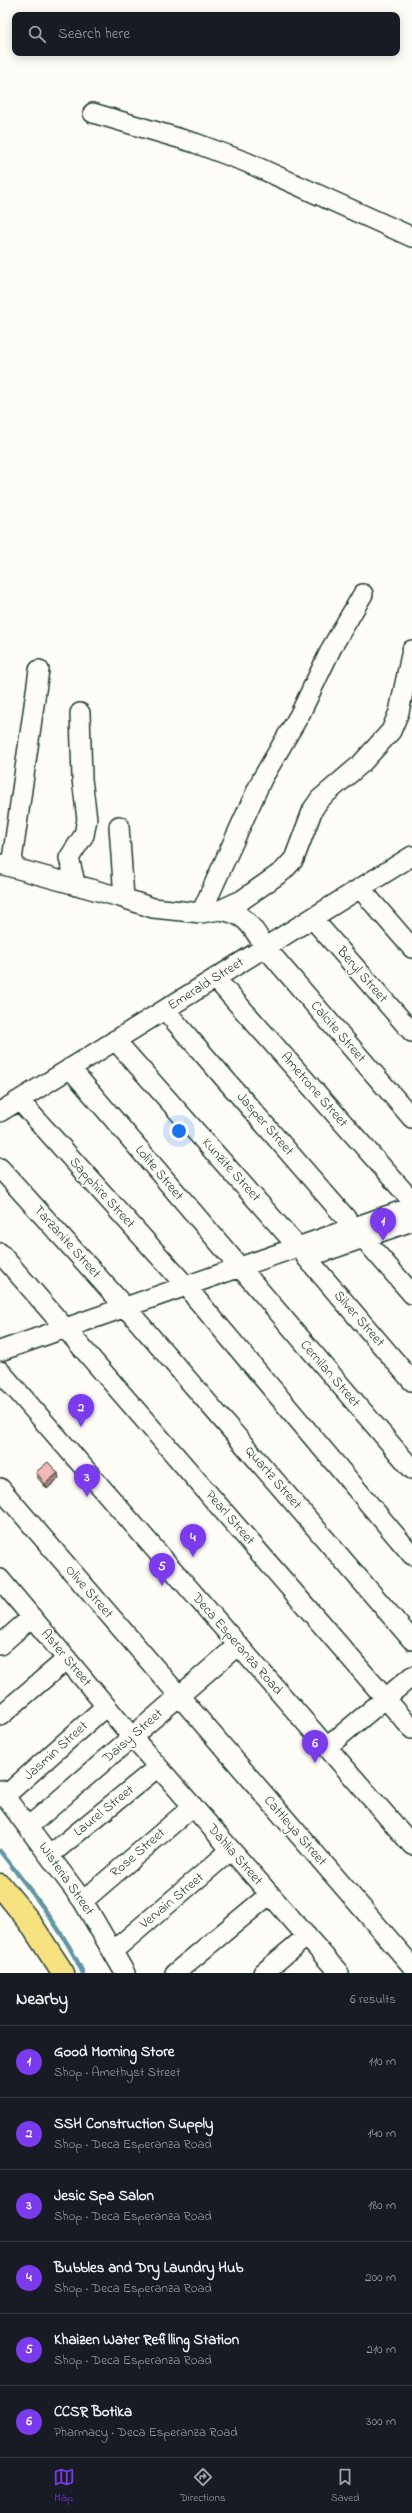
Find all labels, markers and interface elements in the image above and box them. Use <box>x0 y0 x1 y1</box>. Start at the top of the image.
search box <box>12 12 400 56</box>
icon: search <box>26 23 48 45</box>
text: Search here <box>58 23 130 45</box>
street label: Beryl Street <box>330 941 393 1009</box>
street label: Emerald Street <box>164 952 248 1016</box>
street label: Calcite Street <box>305 996 371 1068</box>
street label: Ametrone Street <box>275 1048 353 1133</box>
street label: Jasper Street <box>231 1087 299 1161</box>
your location <box>169 1121 189 1141</box>
street label: Kunzite Street <box>196 1133 266 1207</box>
street label: Lolite Street <box>130 1141 189 1206</box>
street label: Sapphire Street <box>64 1153 140 1234</box>
street label: Tarzanite Street <box>28 1201 106 1284</box>
pin: 1 <box>370 1208 396 1241</box>
street label: Silver Street <box>328 1286 390 1352</box>
street label: Cernilan Street <box>295 1336 365 1413</box>
pin: 2 <box>68 1394 94 1427</box>
street label: Quartz Street <box>239 1442 307 1515</box>
pin: 3 <box>74 1464 100 1497</box>
street label: Pearl Street <box>200 1486 260 1550</box>
pin: 4 <box>180 1524 206 1557</box>
pin: 5 <box>149 1553 175 1586</box>
street label: Olive Street <box>60 1561 118 1624</box>
street label: Deca Esperanza Road <box>186 1587 287 1700</box>
street label: Aster Street <box>36 1624 97 1692</box>
street label: Daisy Street <box>97 1704 169 1770</box>
street label: Jasmin Street <box>19 1716 93 1786</box>
pin: 6 <box>302 1730 328 1763</box>
street label: Laurel Street <box>69 1780 139 1842</box>
street label: Cattleya Street <box>258 1791 332 1872</box>
street label: Dahlia Street <box>202 1819 268 1891</box>
street label: Rose Street <box>106 1823 170 1883</box>
street label: Wisteria Street <box>33 1838 99 1920</box>
street label: Vervain Street <box>134 1868 209 1935</box>
text: Nearby <box>16 1987 68 2012</box>
text: 6 results <box>350 1990 396 2009</box>
text: Good Morning Store <box>54 2041 175 2063</box>
text: 1 <box>27 2052 31 2071</box>
text: 110 m <box>369 2052 396 2071</box>
text: Shop · Amethyst Street <box>54 2063 180 2082</box>
text: SSH Construction Supply <box>54 2113 213 2135</box>
text: 2 <box>26 2124 32 2143</box>
text: 140 m <box>368 2124 396 2143</box>
text: Shop · Deca Esperanza Road <box>54 2135 212 2154</box>
text: Jesic Spa Salon <box>54 2185 154 2207</box>
text: 3 <box>26 2196 32 2215</box>
text: 180 m <box>368 2196 396 2215</box>
text: Shop · Deca Esperanza Road <box>54 2207 212 2226</box>
text: Bubbles and Dry Laundry Hub <box>54 2257 244 2279</box>
text: 4 <box>26 2268 32 2287</box>
text: 200 m <box>365 2268 396 2287</box>
text: Shop · Deca Esperanza Road <box>54 2279 212 2298</box>
text: Khaizen Water Refilling Station <box>54 2329 239 2351</box>
text: 5 <box>25 2340 33 2359</box>
text: 210 m <box>366 2340 396 2359</box>
text: Shop · Deca Esperanza Road <box>54 2351 212 2370</box>
text: CCSR Botika <box>54 2401 132 2423</box>
text: 6 <box>26 2412 32 2431</box>
text: 300 m <box>366 2412 396 2431</box>
text: Pharmacy · Deca Esperanza Road <box>54 2423 238 2442</box>
tab: Map <box>53 2466 75 2506</box>
tab: Directions <box>180 2466 225 2506</box>
tab: Saved <box>331 2466 359 2506</box>

